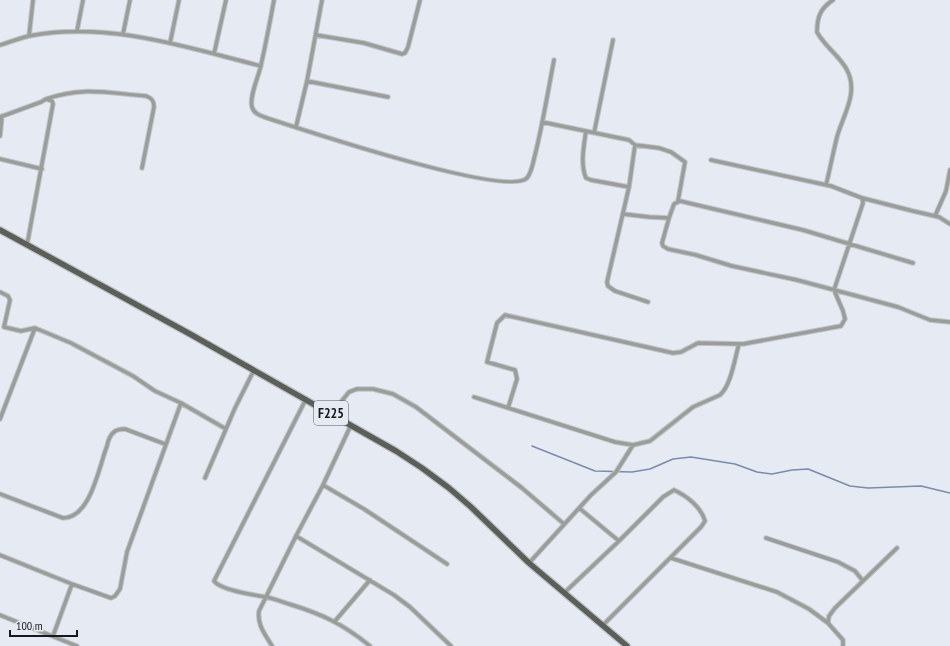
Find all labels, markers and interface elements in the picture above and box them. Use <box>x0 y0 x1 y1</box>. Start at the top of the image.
road number: F225 <box>314 401 348 425</box>
scale bar <box>10 612 77 638</box>
text: 100 m <box>16 618 43 633</box>

